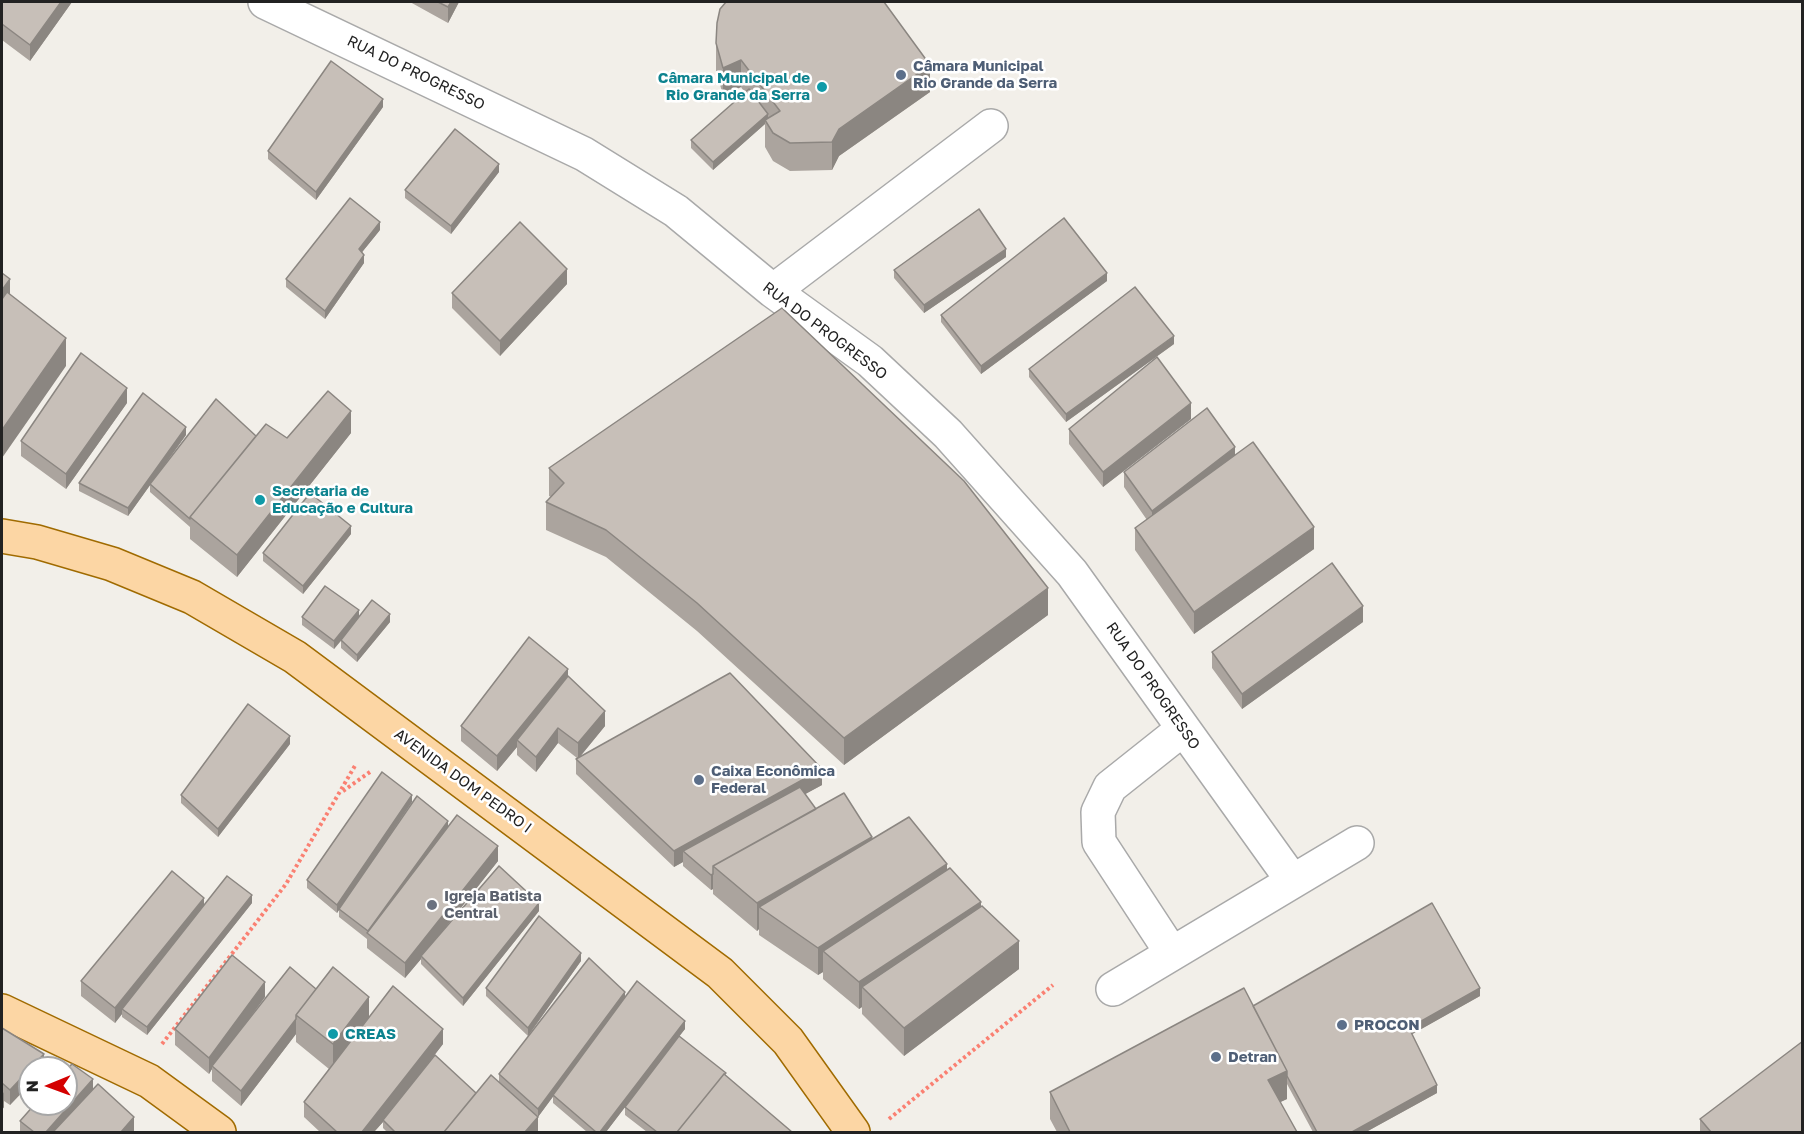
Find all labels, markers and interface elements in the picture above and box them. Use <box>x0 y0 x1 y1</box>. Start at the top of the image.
street label: RUA DO PROGRESSO <box>344 32 488 114</box>
place label: Câmara Municipal Rio Grande da Serra <box>913 57 1057 92</box>
marker: Câmara Municipal Rio Grande da Serra <box>894 68 908 82</box>
place label: Câmara Municipal de Rio Grande da Serra <box>658 69 810 104</box>
marker: Câmara Municipal de Rio Grande da Serra <box>815 80 829 94</box>
street label: RUA DO PROGRESSO <box>759 278 891 384</box>
place label: Secretaria de Educação e Cultura <box>272 482 413 517</box>
marker: Secretaria de Educação e Cultura <box>253 493 267 507</box>
street label: RUA DO PROGRESSO <box>1102 619 1204 753</box>
street label: AVENIDA DOM PEDRO I <box>391 725 535 837</box>
place label: Caixa Econômica Federal <box>711 762 835 797</box>
marker: Caixa Econômica Federal <box>692 773 706 787</box>
place label: Igreja Batista Central <box>444 887 542 922</box>
marker: Igreja Batista Central <box>425 898 439 912</box>
place label: PROCON <box>1354 1016 1420 1034</box>
marker: PROCON <box>1335 1018 1349 1032</box>
place label: CREAS <box>345 1025 396 1043</box>
marker: CREAS <box>326 1027 340 1041</box>
place label: Detran <box>1228 1048 1277 1066</box>
marker: Detran <box>1209 1050 1223 1064</box>
north arrow <box>18 1056 78 1116</box>
text: N <box>22 1080 42 1093</box>

